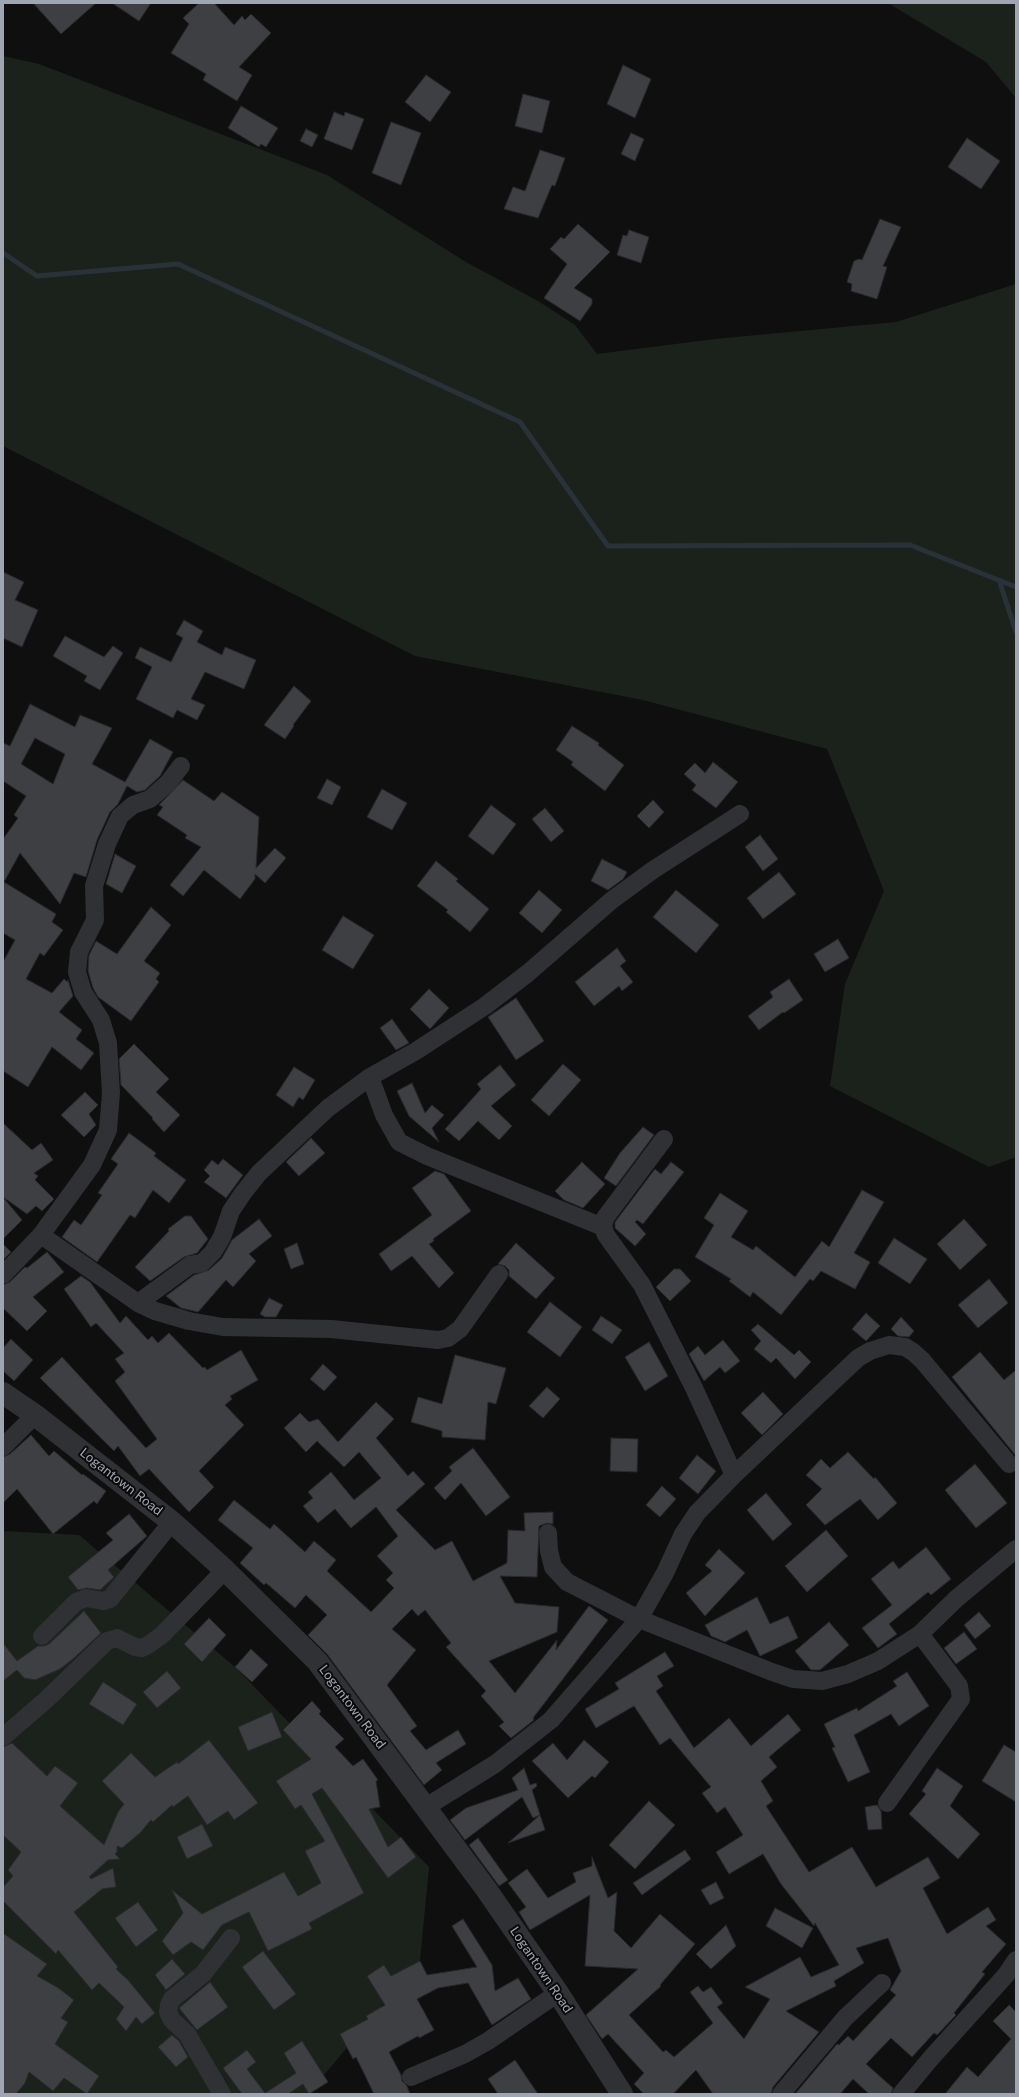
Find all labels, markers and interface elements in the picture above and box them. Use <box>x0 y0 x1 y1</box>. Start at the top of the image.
street label: Logantown Road <box>77 1445 165 1519</box>
street label: Logantown Road <box>316 1662 388 1752</box>
street label: Logantown Road <box>506 1924 576 2016</box>

